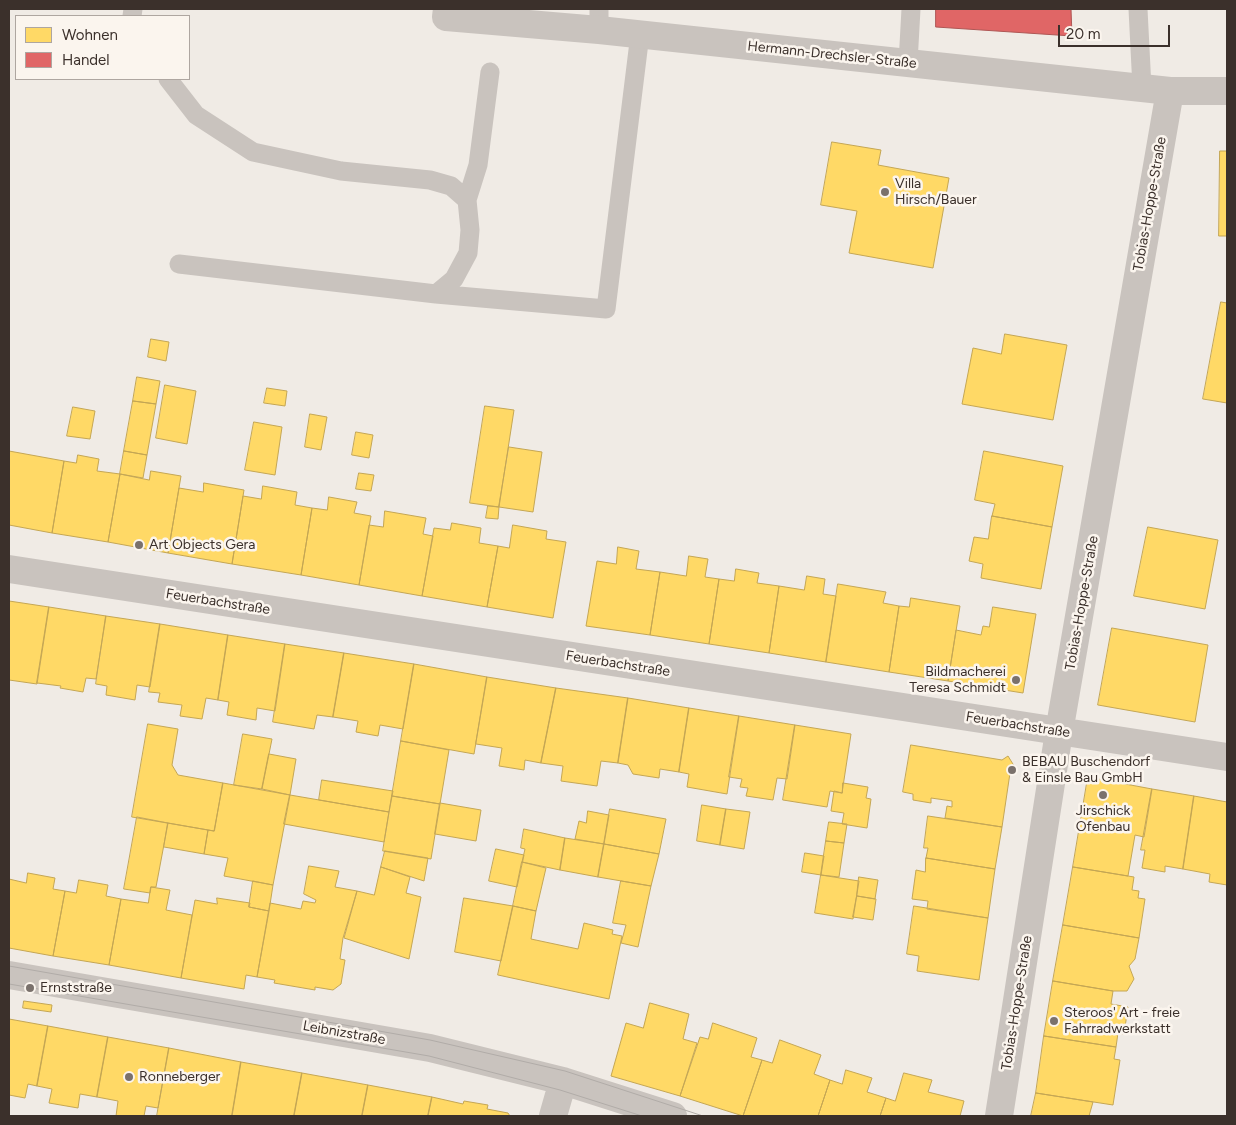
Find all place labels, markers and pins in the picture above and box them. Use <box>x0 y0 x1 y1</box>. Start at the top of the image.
place label: Villa Hirsch/Bauer <box>895 176 977 208</box>
marker: Villa Hirsch/Bauer <box>879 186 891 198</box>
place label: Art Objects Gera <box>149 537 255 553</box>
marker: Art Objects Gera <box>133 539 145 551</box>
place label: Bildmacherei Teresa Schmidt <box>909 664 1006 696</box>
marker: Bildmacherei Teresa Schmidt <box>1010 674 1022 686</box>
place label: BEBAU Buschendorf & Einsle Bau GmbH <box>1022 754 1150 786</box>
marker: BEBAU Buschendorf & Einsle Bau GmbH <box>1006 764 1018 776</box>
marker: Jirschick Ofenbau <box>1097 789 1109 801</box>
place label: Jirschick Ofenbau <box>1076 803 1130 836</box>
place label: Ernststraße <box>40 980 112 996</box>
marker: Ernststraße <box>24 982 36 994</box>
place label: Steroos' Art - freie Fahrradwerkstatt <box>1064 1005 1180 1038</box>
marker: Steroos' Art - freie Fahrradwerkstatt <box>1048 1015 1060 1027</box>
place label: Ronneberger <box>139 1069 220 1085</box>
marker: Ronneberger <box>123 1071 135 1083</box>

